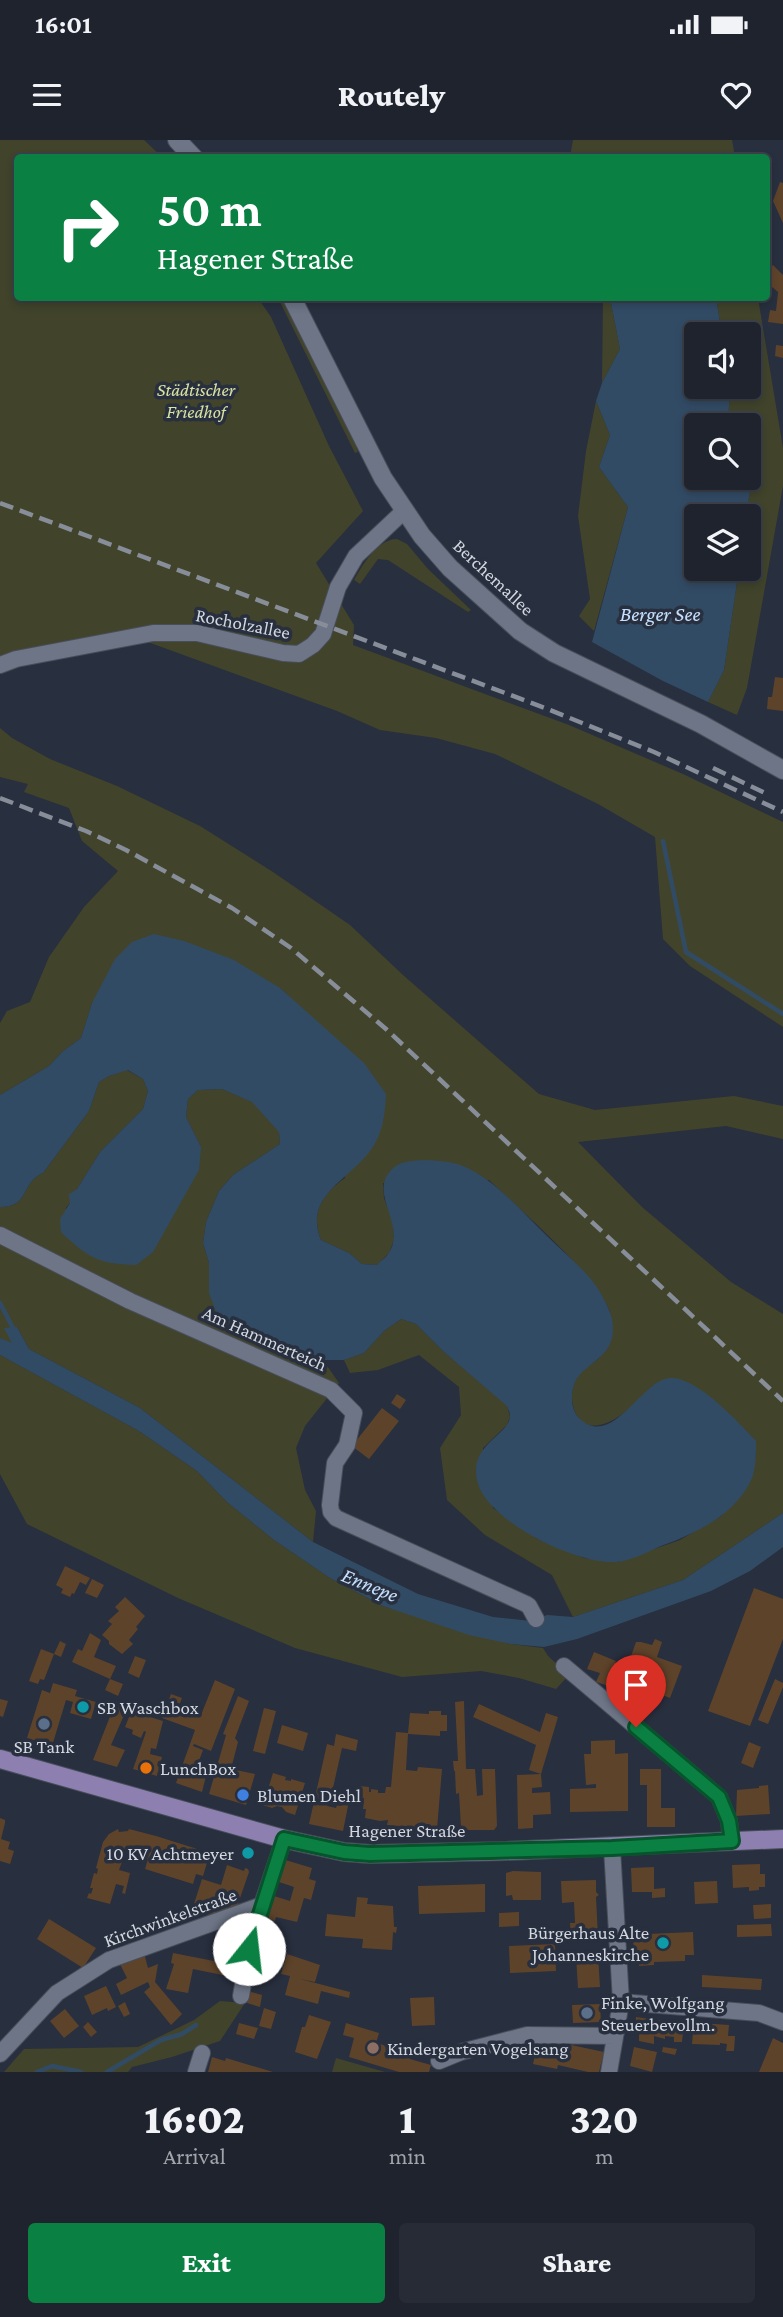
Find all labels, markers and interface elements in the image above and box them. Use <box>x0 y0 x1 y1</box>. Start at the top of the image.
text: 16:01 <box>35 10 92 39</box>
icon: menu <box>28 76 66 114</box>
icon: heart <box>717 76 755 114</box>
text: Routely <box>338 77 445 113</box>
icon: right <box>42 182 133 273</box>
text: 50 m <box>157 182 262 237</box>
text: Hagener Straße <box>157 240 354 276</box>
map controls <box>684 322 761 581</box>
button: sound <box>684 322 761 399</box>
park label: Städtischer Friedhof <box>157 379 237 422</box>
button: search <box>684 413 761 490</box>
button: layers <box>684 504 761 581</box>
street label: Berchemallee <box>449 535 538 620</box>
water label: Berger See <box>620 602 700 626</box>
street label: Rocholzallee <box>194 604 292 643</box>
street label: Am Hammerteich <box>199 1302 330 1375</box>
water label: Ennepe <box>338 1563 402 1607</box>
pin <box>606 1655 666 1727</box>
icon: arrive <box>617 1666 655 1704</box>
place label: SB Waschbox <box>97 1697 199 1718</box>
marker: SB Waschbox <box>75 1699 91 1715</box>
marker: SB Tank <box>36 1716 52 1732</box>
place label: SB Tank <box>14 1736 75 1757</box>
place label: LunchBox <box>160 1758 236 1779</box>
marker: LunchBox <box>138 1760 154 1776</box>
place label: Blumen Diehl <box>257 1785 361 1806</box>
marker: Blumen Diehl <box>235 1787 251 1803</box>
street label: Hagener Straße <box>349 1820 465 1841</box>
place label: 10 KV Achtmeyer <box>107 1843 234 1864</box>
marker: 10 KV Achtmeyer <box>240 1845 256 1861</box>
street label: Kirchwinkelstraße <box>101 1884 239 1951</box>
position arrow <box>212 1912 286 1986</box>
place label: Bürgerhaus Alte Johanneskirche <box>528 1922 649 1965</box>
marker: Bürgerhaus Alte Johanneskirche <box>655 1935 671 1951</box>
place label: Finke, Wolfgang Steuerbevollm. <box>601 1992 724 2035</box>
marker: Finke, Wolfgang Steuerbevollm. <box>579 2005 595 2021</box>
place label: Kindergarten Vogelsang <box>387 2038 568 2059</box>
marker: Kindergarten Vogelsang <box>365 2040 381 2056</box>
text: 16:02 <box>144 2095 245 2142</box>
text: 1 <box>399 2095 416 2142</box>
text: 320 <box>570 2095 639 2142</box>
text: Arrival <box>163 2143 226 2169</box>
text: min <box>389 2143 426 2169</box>
text: m <box>595 2143 614 2169</box>
button: Exit <box>28 2223 385 2303</box>
button: Share <box>399 2223 755 2303</box>

